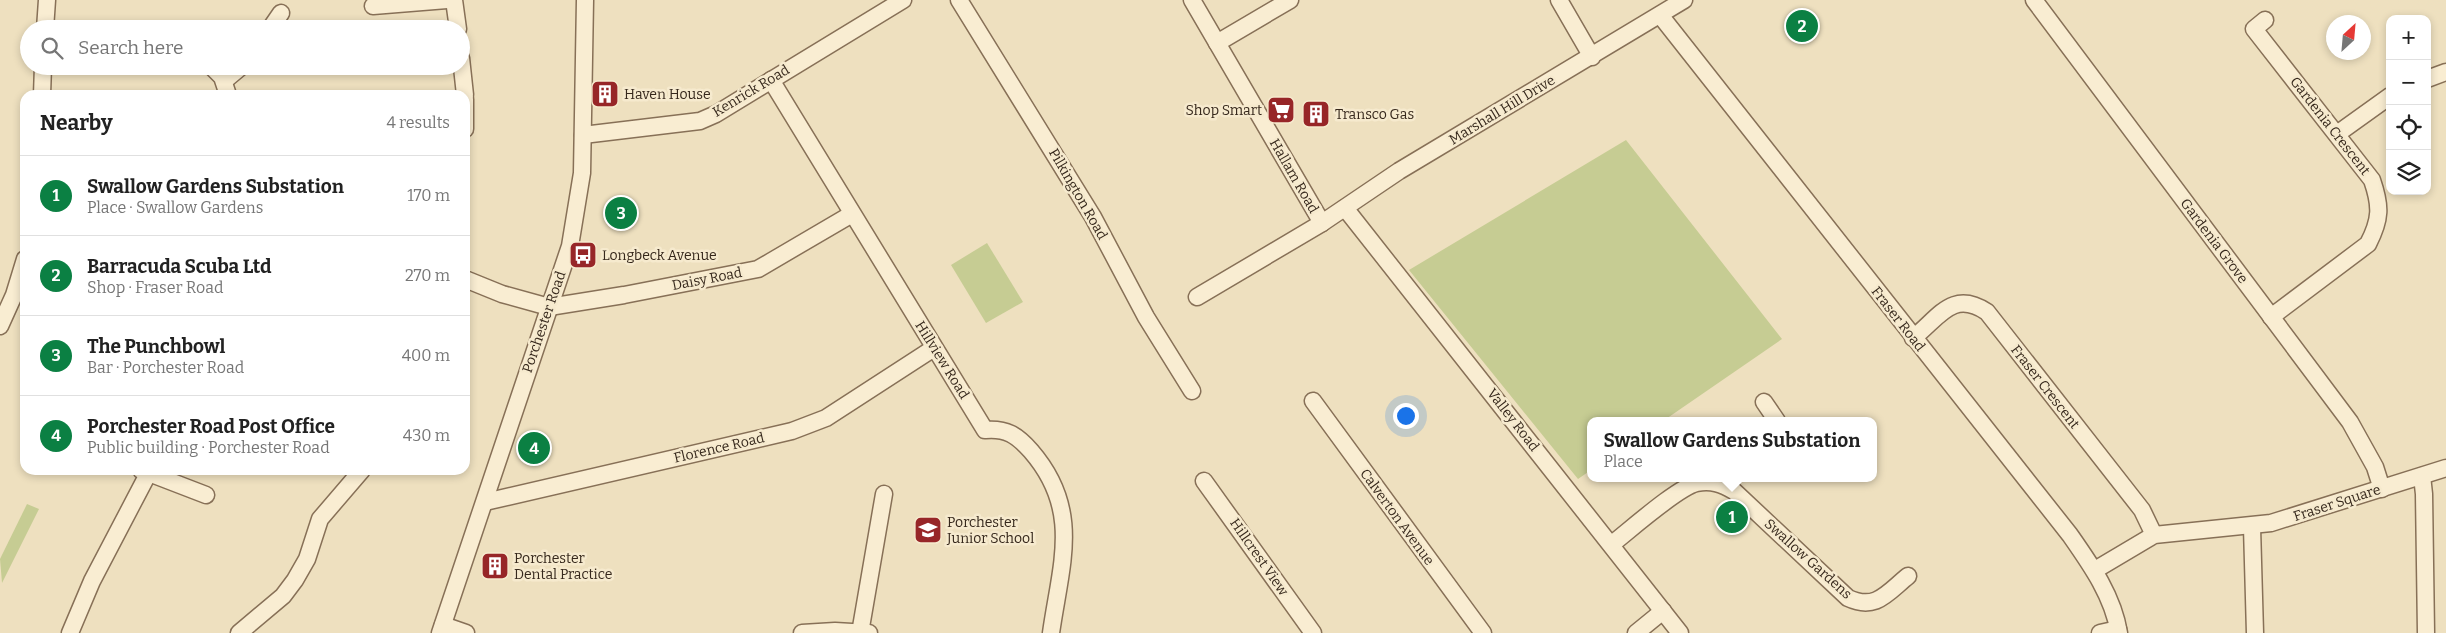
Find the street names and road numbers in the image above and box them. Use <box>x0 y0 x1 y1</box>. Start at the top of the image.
street label: Kenrick Road <box>710 61 792 121</box>
street label: Marshall Hill Drive <box>1446 72 1558 148</box>
street label: Gardenia Crescent <box>2286 73 2374 179</box>
street label: Hallam Road <box>1266 136 1322 216</box>
street label: Pilkington Road <box>1045 145 1111 243</box>
street label: Gardenia Grove <box>2177 195 2251 287</box>
street label: Daisy Road <box>670 264 744 294</box>
street label: Porchester Road <box>519 269 569 375</box>
street label: Fraser Road <box>1868 283 1928 355</box>
street label: Hillview Road <box>911 318 973 402</box>
street label: Fraser Crescent <box>2007 342 2083 432</box>
street label: Valley Road <box>1483 385 1543 455</box>
street label: Florence Road <box>672 429 766 467</box>
street label: Calverton Avenue <box>1356 466 1438 568</box>
street label: Fraser Square <box>2291 481 2383 525</box>
street label: Hillcrest View <box>1226 515 1292 600</box>
street label: Swallow Gardens <box>1761 515 1855 603</box>

